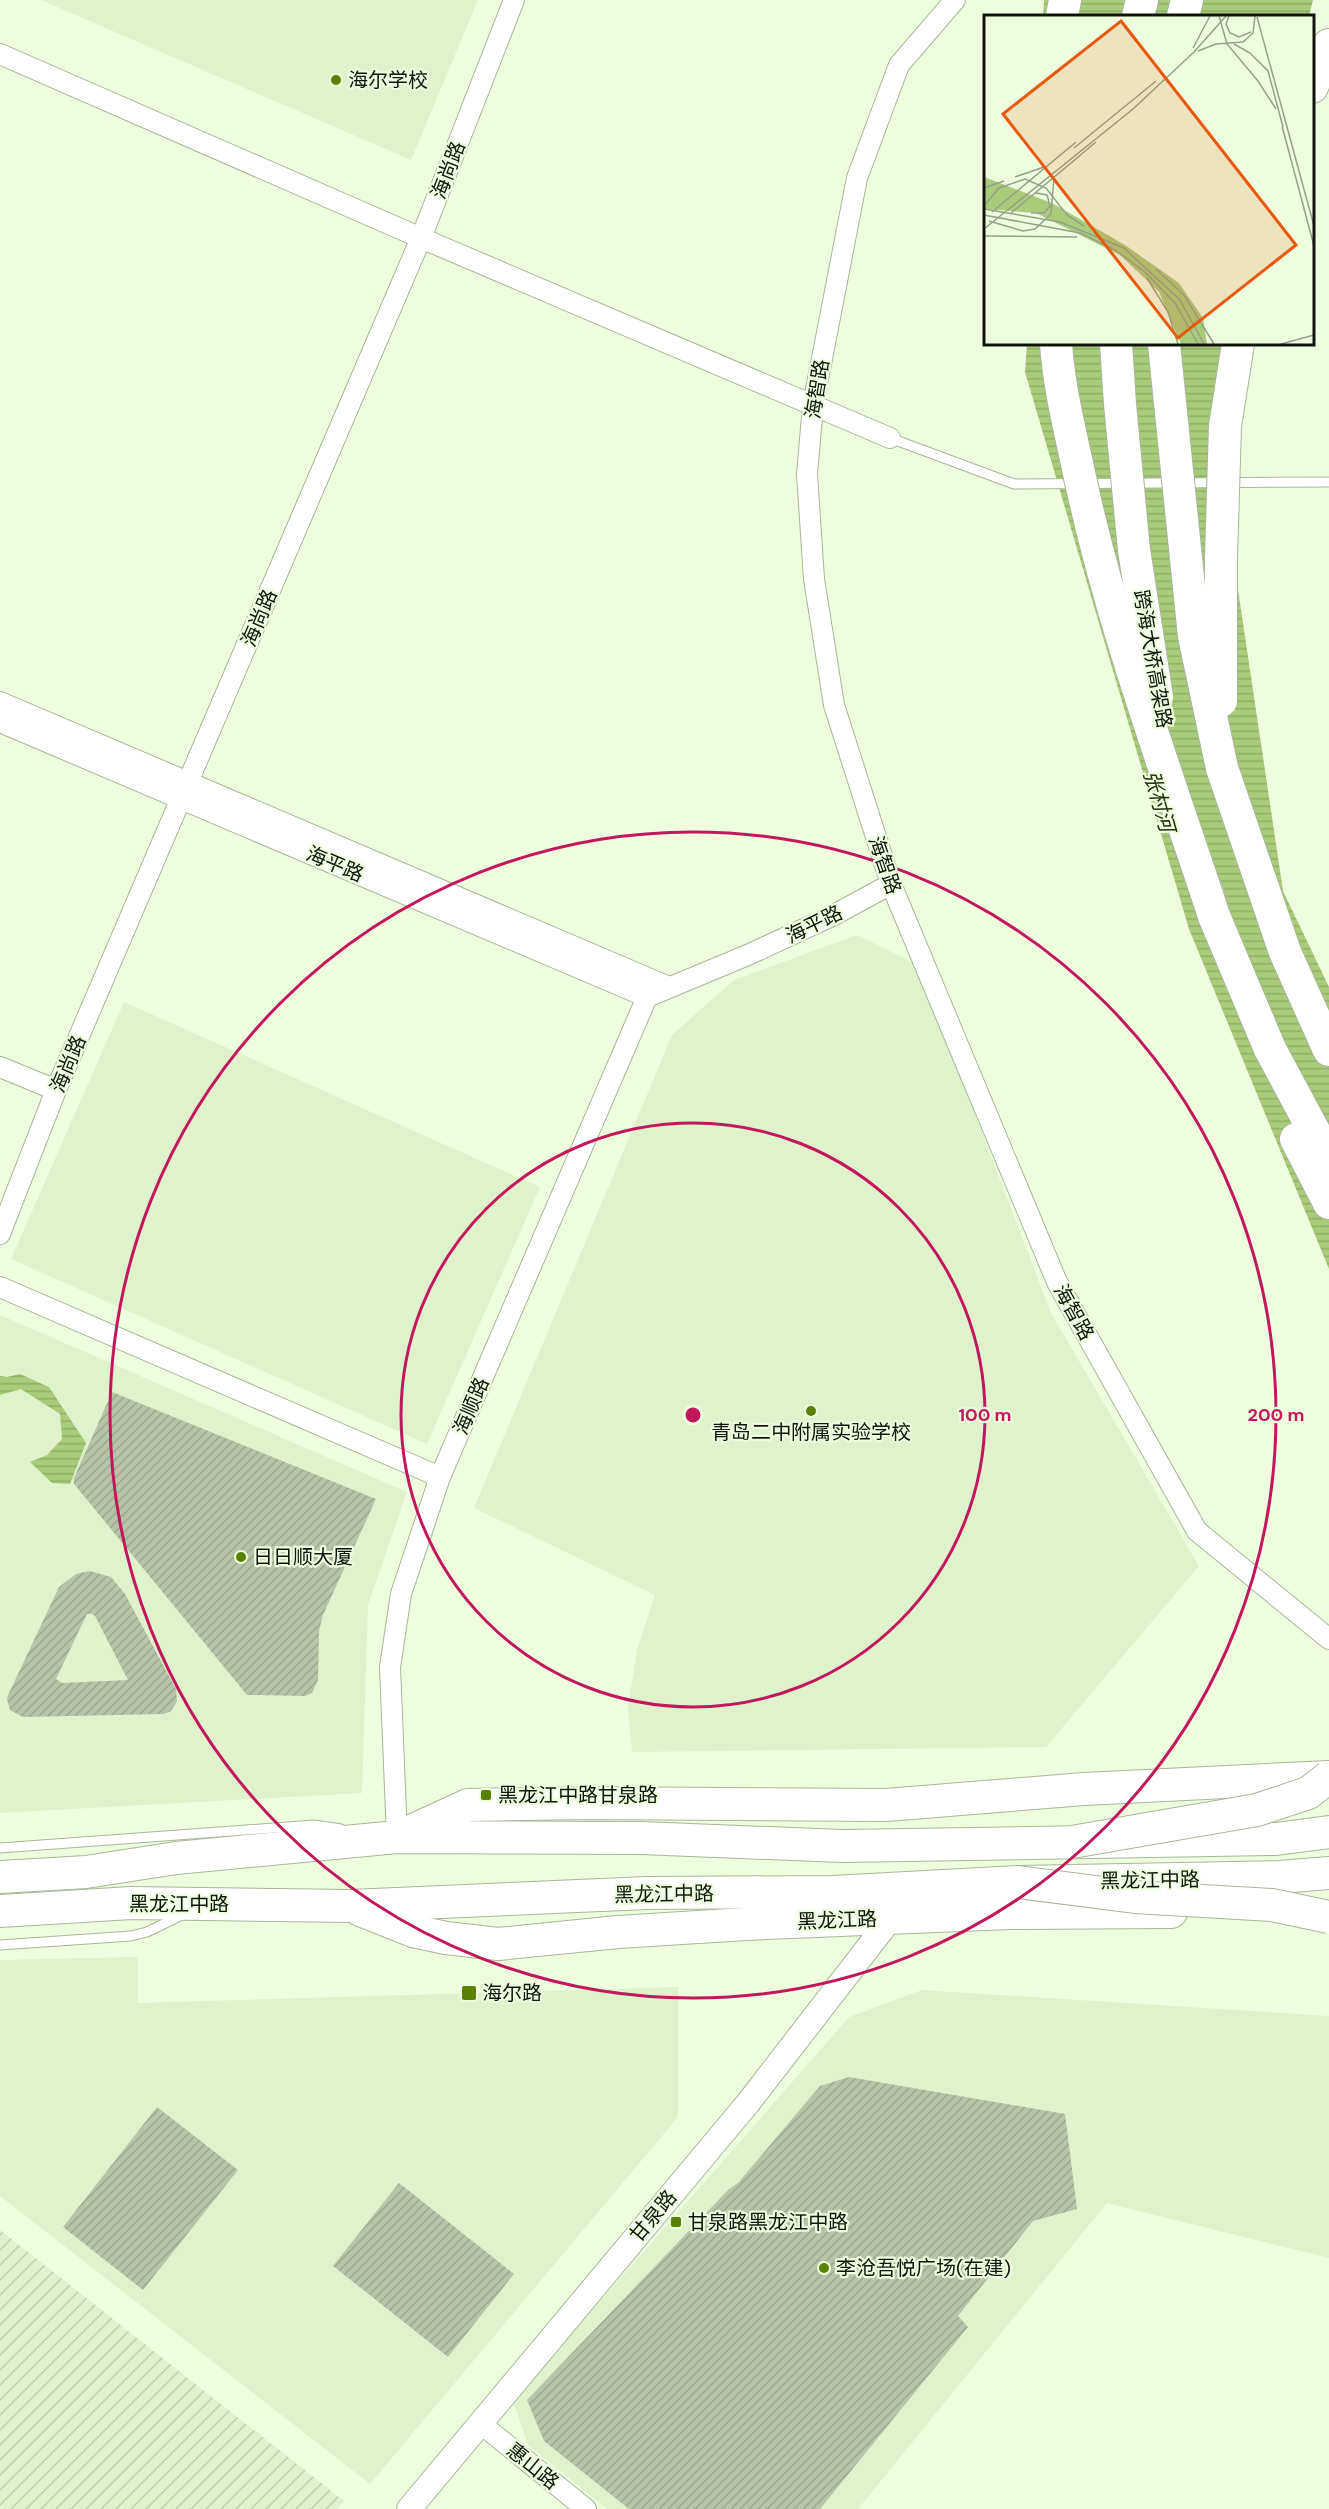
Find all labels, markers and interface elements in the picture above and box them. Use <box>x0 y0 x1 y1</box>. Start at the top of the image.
inset map <box>984 15 1314 345</box>
place label: 海尔学校 <box>348 67 428 93</box>
marker: 海尔学校 <box>329 73 343 87</box>
street label: 海尚路 <box>425 137 471 203</box>
street label: 海智路 <box>799 357 835 421</box>
street label: 海尚路 <box>235 585 283 651</box>
street label: 跨海大桥高架路 <box>1128 588 1178 730</box>
water label: 张村河 <box>1137 767 1182 839</box>
street label: 海智路 <box>863 832 907 898</box>
street label: 海平路 <box>302 840 368 888</box>
street label: 海平路 <box>781 899 847 949</box>
street label: 海尚路 <box>44 1031 92 1097</box>
street label: 海智路 <box>1048 1279 1100 1345</box>
street label: 海顺路 <box>447 1373 495 1439</box>
text: 100 m <box>958 1403 1012 1427</box>
text: 200 m <box>1248 1403 1304 1427</box>
marker: 青岛二中附属实验学校 <box>804 1404 818 1418</box>
centre of rings <box>683 1405 703 1425</box>
place label: 青岛二中附属实验学校 <box>711 1419 911 1445</box>
place label: 日日顺大厦 <box>253 1544 353 1570</box>
marker: 日日顺大厦 <box>234 1550 248 1564</box>
place label: 黑龙江中路甘泉路 <box>498 1782 658 1808</box>
marker: 黑龙江中路甘泉路 <box>479 1788 493 1802</box>
street label: 黑龙江中路 <box>1100 1866 1200 1894</box>
street label: 黑龙江中路 <box>614 1880 714 1908</box>
street label: 黑龙江中路 <box>129 1891 229 1917</box>
street label: 黑龙江路 <box>797 1906 877 1934</box>
place label: 海尔路 <box>482 1980 542 2006</box>
marker: 海尔路 <box>460 1984 478 2002</box>
street label: 甘泉路 <box>624 2185 682 2247</box>
place label: 甘泉路黑龙江中路 <box>688 2209 848 2235</box>
marker: 甘泉路黑龙江中路 <box>669 2215 683 2229</box>
place label: 李沧吾悦广场(在建) <box>836 2255 1011 2281</box>
marker: 李沧吾悦广场(在建) <box>817 2261 831 2275</box>
street label: 惠山路 <box>502 2437 564 2495</box>

